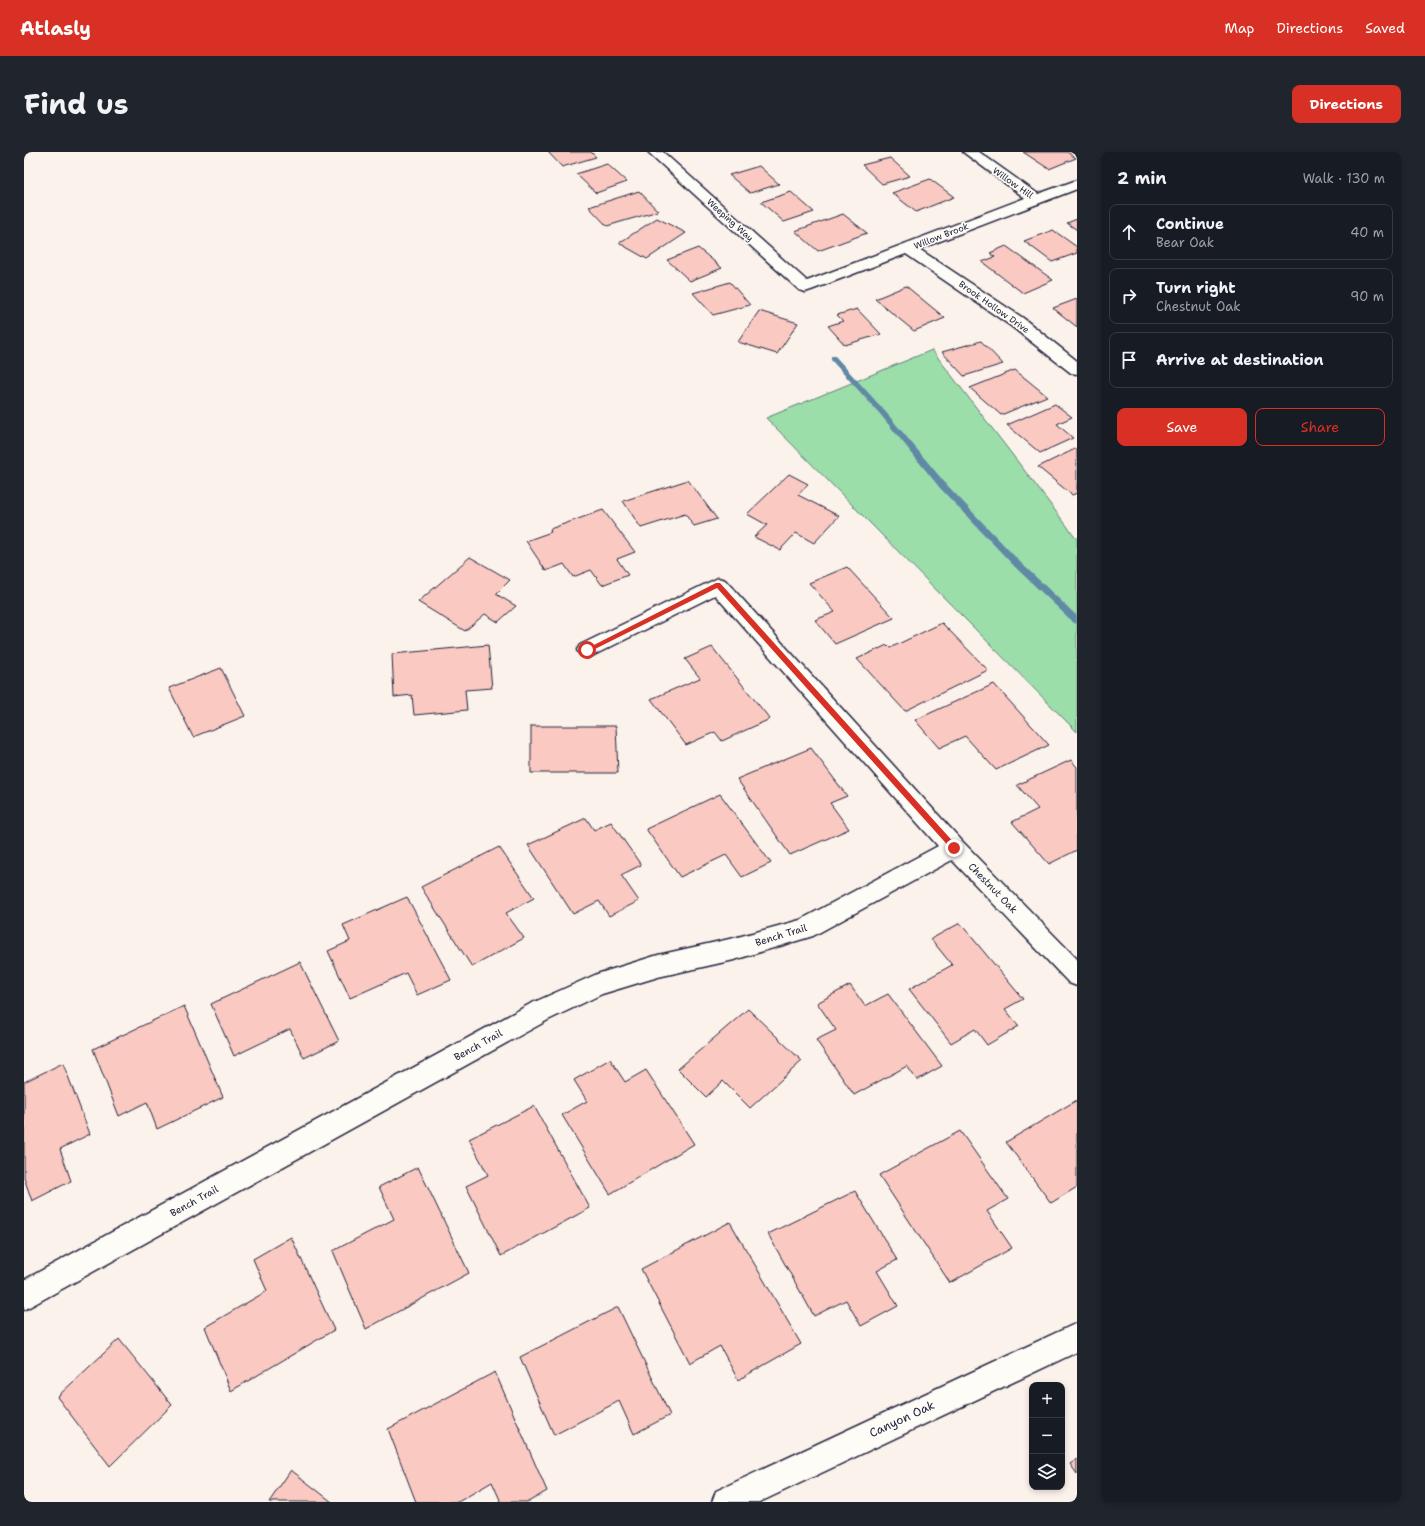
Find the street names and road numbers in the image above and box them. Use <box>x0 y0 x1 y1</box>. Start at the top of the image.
street label: Willow Hill <box>990 165 1036 202</box>
street label: Weeping Way <box>704 196 756 244</box>
street label: Willow Brook <box>912 220 970 252</box>
street label: Brook Hollow Drive <box>956 278 1032 336</box>
street label: Chestnut Oak <box>966 860 1021 916</box>
street label: Bench Trail <box>754 921 808 949</box>
street label: Bench Trail <box>452 1026 504 1064</box>
street label: Bench Trail <box>168 1182 220 1220</box>
street label: Canyon Oak <box>867 1397 937 1441</box>

